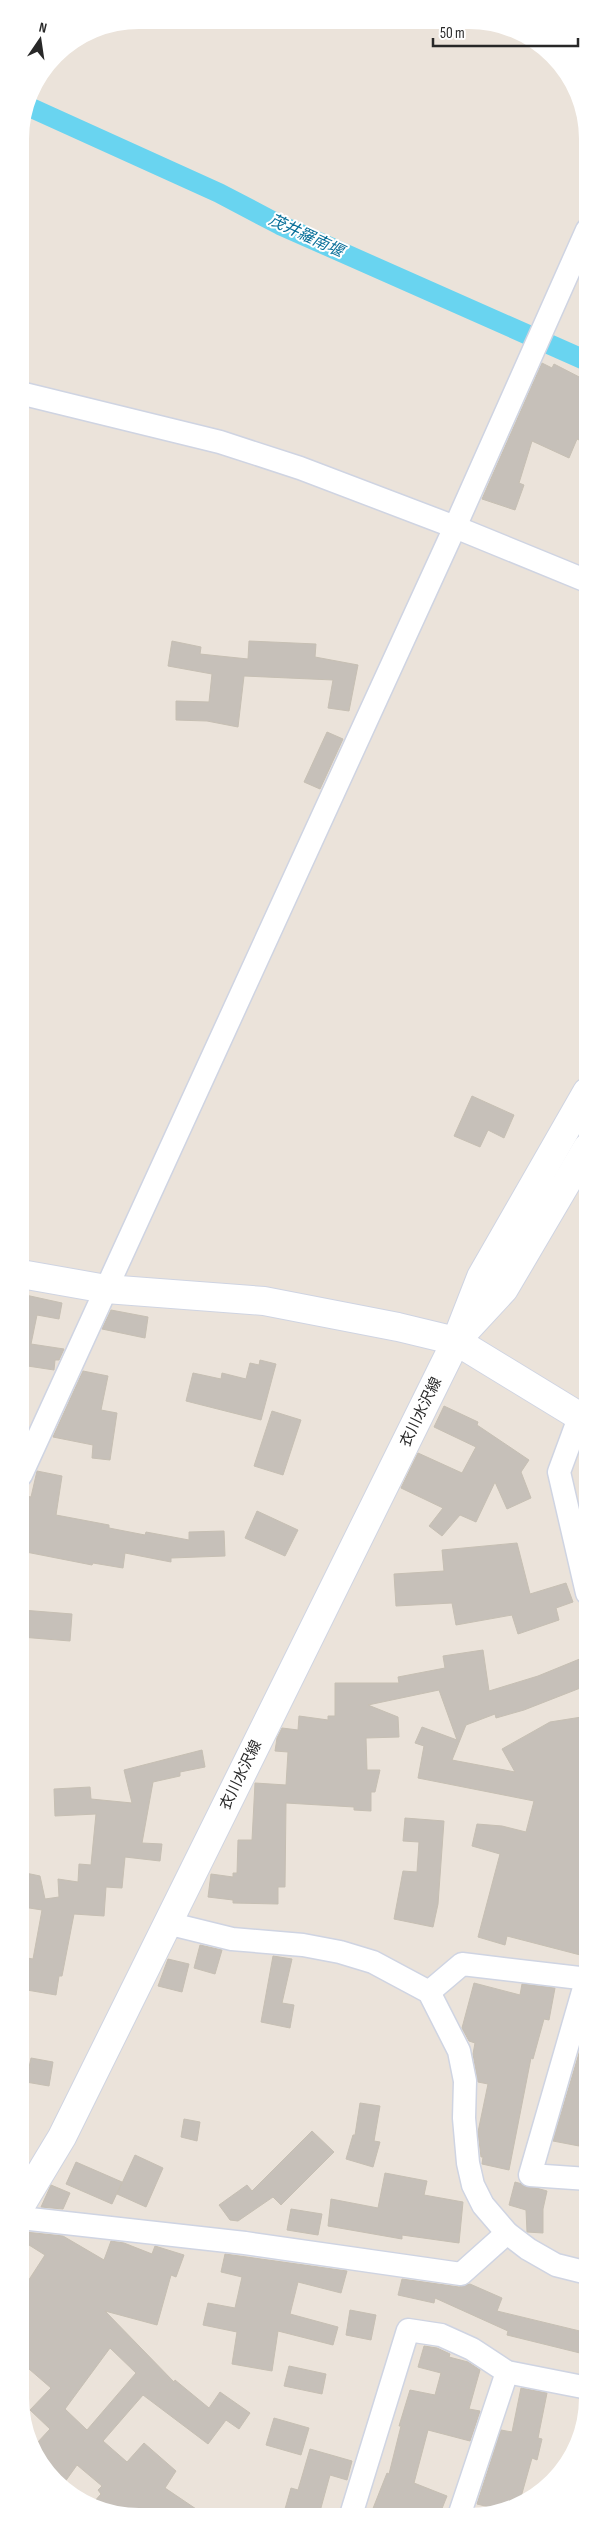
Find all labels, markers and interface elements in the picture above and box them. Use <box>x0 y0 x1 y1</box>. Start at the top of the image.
north arrow <box>15 15 65 65</box>
scale bar <box>433 15 578 47</box>
text: N <box>37 19 48 37</box>
text: 50 m <box>440 24 465 43</box>
water label: 茂井羅南堰 <box>266 210 349 263</box>
street label: 衣川水沢線 <box>396 1374 446 1450</box>
street label: 衣川水沢線 <box>216 1737 266 1813</box>

